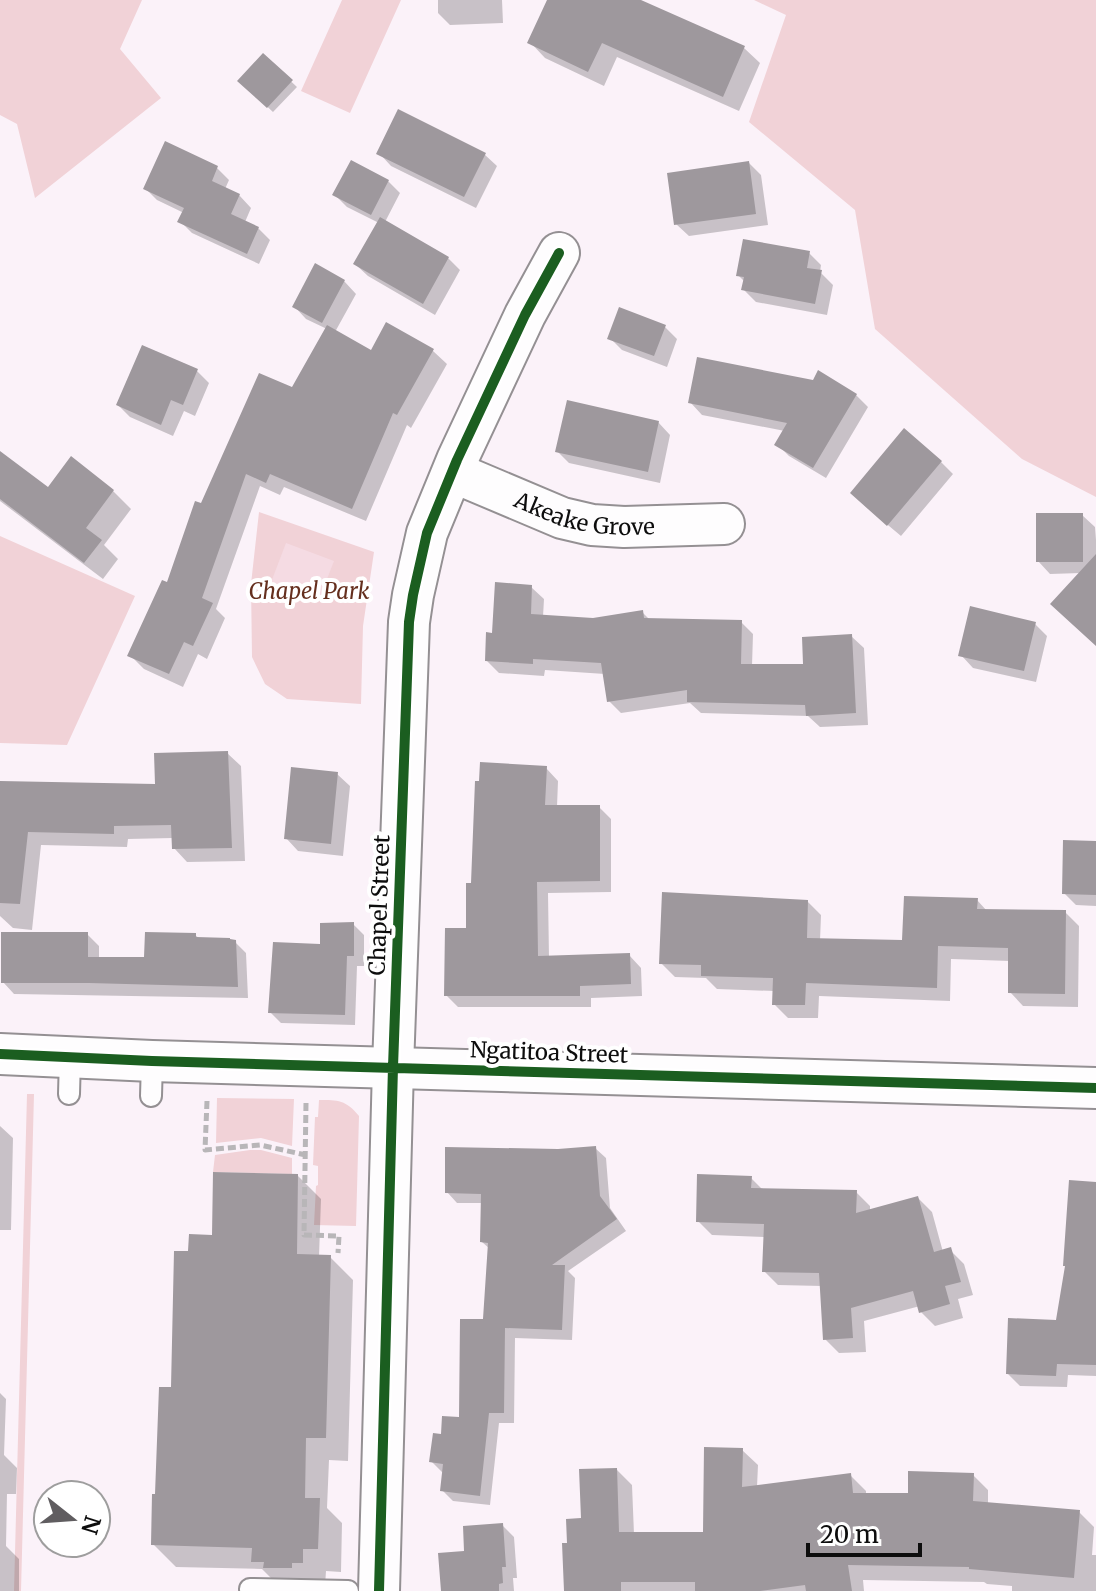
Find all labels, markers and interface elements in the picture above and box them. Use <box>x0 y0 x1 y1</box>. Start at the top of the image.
street label: Akeake Grove <box>509 485 655 541</box>
park label: Chapel Park <box>249 577 369 605</box>
street label: Chapel Street <box>363 834 395 976</box>
street label: Ngatitoa Street <box>469 1035 629 1069</box>
north arrow <box>32 1479 112 1559</box>
scale bar <box>808 1507 920 1557</box>
text: N <box>75 1512 107 1538</box>
text: 20 m <box>820 1519 879 1550</box>

